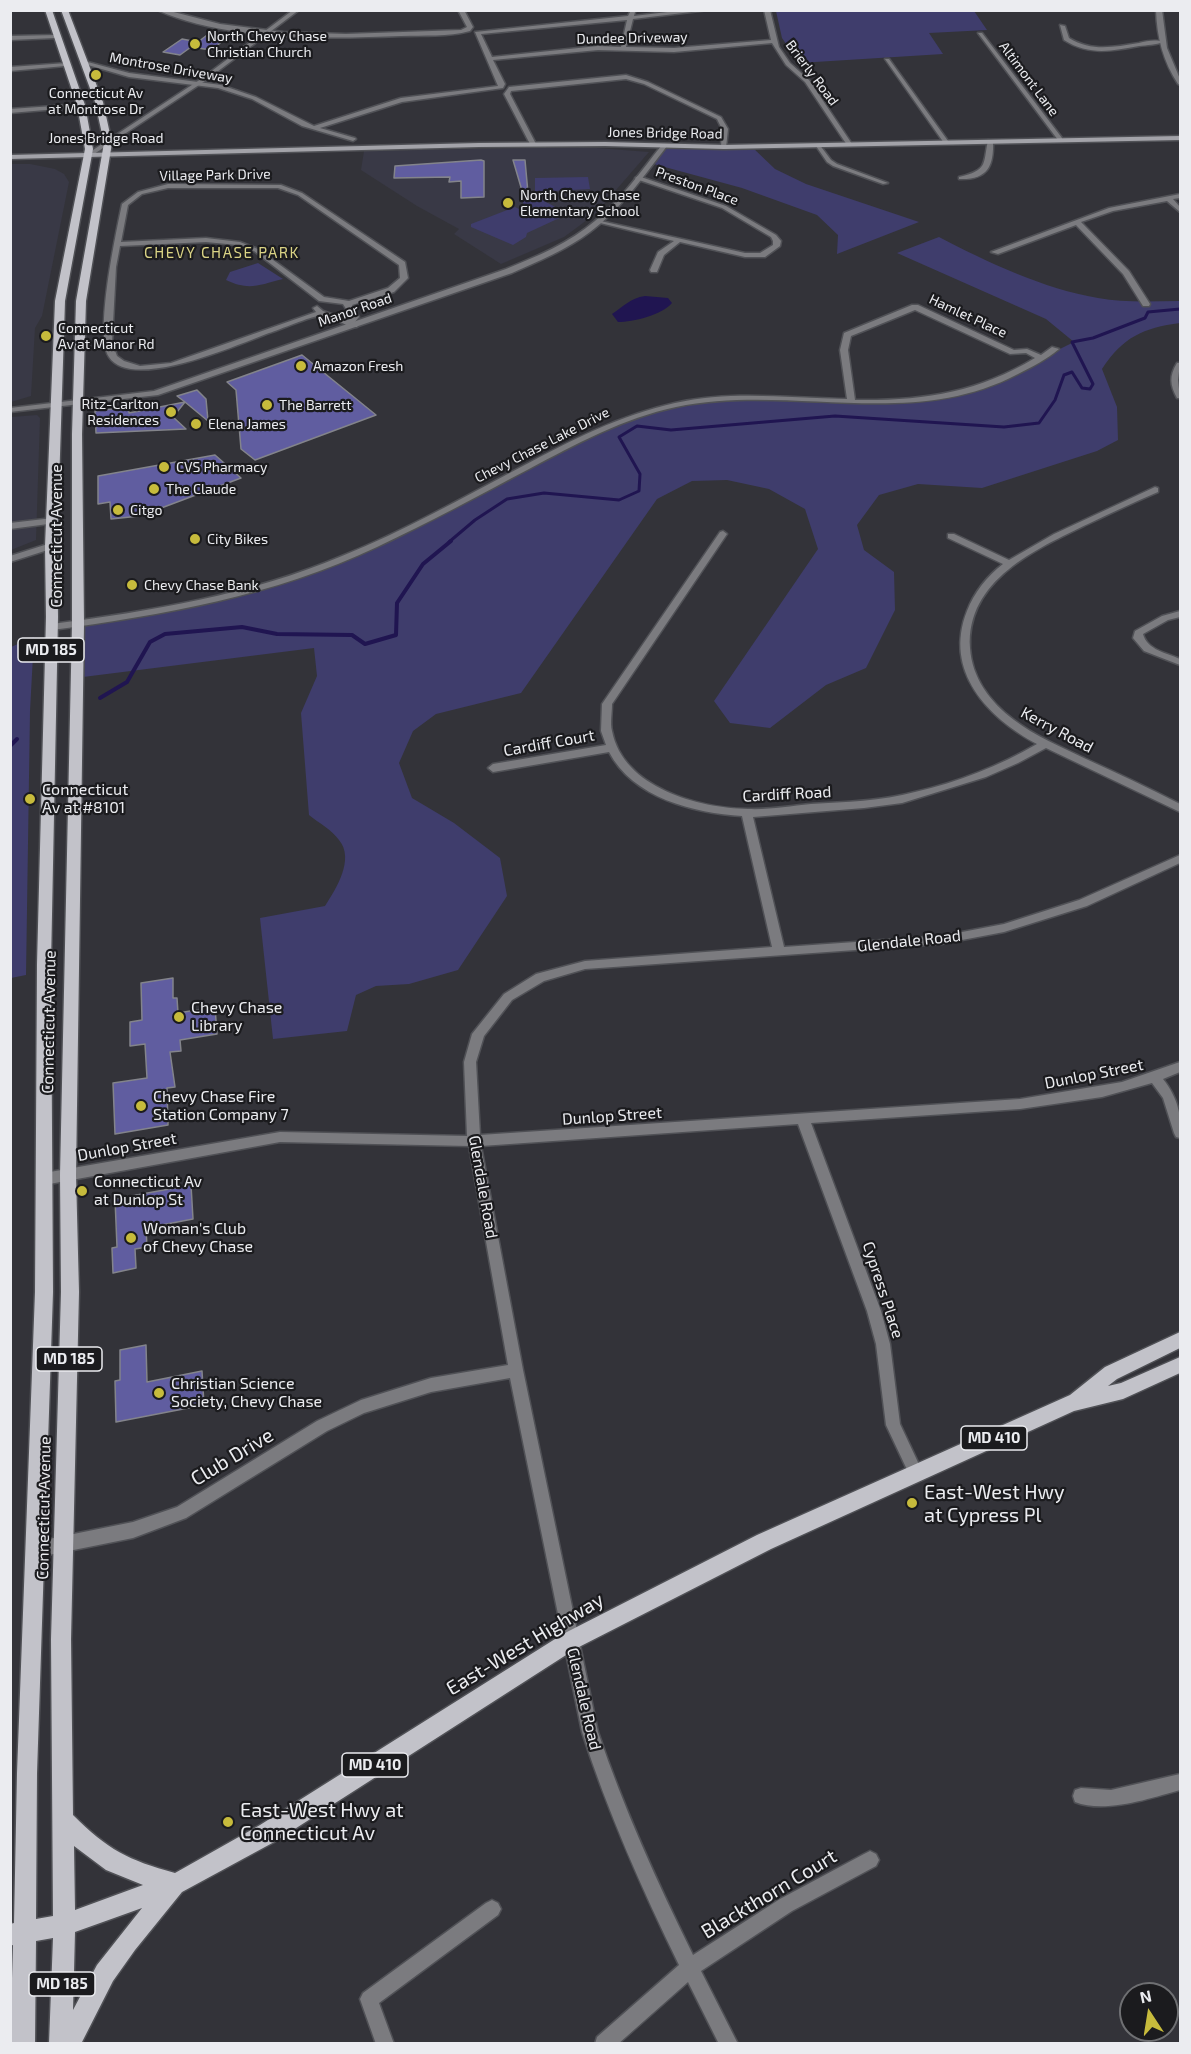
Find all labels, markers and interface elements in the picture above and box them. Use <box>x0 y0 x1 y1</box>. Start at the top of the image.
place label: North Chevy Chase Christian Church <box>207 28 327 60</box>
street label: Dundee Driveway <box>576 29 688 47</box>
marker: North Chevy Chase Christian Church <box>188 37 202 51</box>
street label: Brierly Road <box>782 37 842 109</box>
street label: Altimont Lane <box>996 38 1062 120</box>
street label: Montrose Driveway <box>108 49 234 87</box>
marker: Connecticut Av at Montrose Dr <box>89 68 103 82</box>
place label: Connecticut Av at Montrose Dr <box>48 85 144 118</box>
street label: Jones Bridge Road <box>607 124 723 142</box>
street label: Jones Bridge Road <box>48 130 164 146</box>
street label: Preston Place <box>653 163 741 209</box>
street label: Village Park Drive <box>159 166 271 184</box>
place label: North Chevy Chase Elementary School <box>520 187 640 220</box>
marker: North Chevy Chase Elementary School <box>501 196 515 210</box>
district label: CHEVY CHASE PARK <box>144 244 300 262</box>
street label: Manor Road <box>316 290 394 330</box>
street label: Hamlet Place <box>926 291 1010 341</box>
place label: Connecticut Av at Manor Rd <box>58 320 155 352</box>
marker: Connecticut Av at Manor Rd <box>39 329 53 343</box>
place label: Amazon Fresh <box>313 358 403 374</box>
marker: Amazon Fresh <box>294 359 308 373</box>
place label: Ritz-Carlton Residences <box>82 396 159 428</box>
place label: The Barrett <box>279 397 352 413</box>
marker: The Barrett <box>260 398 274 412</box>
street label: Chevy Chase Lake Drive <box>472 404 612 486</box>
marker: Ritz-Carlton Residences <box>164 405 178 419</box>
place label: Elena James <box>208 416 286 432</box>
marker: Elena James <box>189 417 203 431</box>
place label: CVS Pharmacy <box>176 459 267 475</box>
marker: CVS Pharmacy <box>157 460 171 474</box>
street label: Connecticut Avenue <box>47 464 67 608</box>
place label: The Claude <box>166 481 236 497</box>
marker: The Claude <box>147 482 161 496</box>
place label: Citgo <box>130 502 162 518</box>
marker: Citgo <box>111 503 125 517</box>
place label: City Bikes <box>207 531 268 547</box>
marker: City Bikes <box>188 532 202 546</box>
place label: Chevy Chase Bank <box>144 577 259 593</box>
marker: Chevy Chase Bank <box>125 578 139 592</box>
road number: MD 185 <box>18 638 84 662</box>
street label: Kerry Road <box>1017 703 1097 757</box>
street label: Cardiff Court <box>502 726 596 760</box>
place label: Connecticut Av at #8101 <box>42 780 128 818</box>
street label: Cardiff Road <box>742 782 832 806</box>
marker: Connecticut Av at #8101 <box>23 792 37 806</box>
street label: Glendale Road <box>856 926 962 956</box>
street label: Connecticut Avenue <box>38 950 60 1094</box>
place label: Chevy Chase Library <box>191 998 282 1036</box>
marker: Chevy Chase Library <box>172 1010 186 1024</box>
street label: Dunlop Street <box>1043 1055 1145 1093</box>
place label: Chevy Chase Fire Station Company 7 <box>153 1087 289 1125</box>
marker: Chevy Chase Fire Station Company 7 <box>134 1099 148 1113</box>
street label: Dunlop Street <box>561 1103 663 1129</box>
street label: Dunlop Street <box>76 1129 178 1165</box>
street label: Glendale Road <box>464 1134 502 1240</box>
place label: Connecticut Av at Dunlop St <box>94 1172 202 1210</box>
marker: Connecticut Av at Dunlop St <box>75 1184 89 1198</box>
place label: Woman's Club of Chevy Chase <box>143 1219 253 1257</box>
marker: Woman's Club of Chevy Chase <box>124 1231 138 1245</box>
street label: Cypress Place <box>858 1239 908 1341</box>
road number: MD 185 <box>36 1347 102 1371</box>
place label: Christian Science Society, Chevy Chase <box>171 1374 322 1412</box>
marker: Christian Science Society, Chevy Chase <box>152 1386 166 1400</box>
street label: Club Drive <box>186 1423 278 1491</box>
road number: MD 410 <box>961 1426 1027 1450</box>
street label: Connecticut Avenue <box>33 1436 55 1580</box>
place label: East-West Hwy at Cypress Pl <box>924 1480 1065 1527</box>
marker: East-West Hwy at Cypress Pl <box>905 1496 919 1510</box>
street label: East-West Highway <box>442 1588 608 1700</box>
street label: Glendale Road <box>563 1646 605 1752</box>
road number: MD 410 <box>342 1753 408 1777</box>
place label: East-West Hwy at Connecticut Av <box>240 1798 404 1845</box>
marker: East-West Hwy at Connecticut Av <box>221 1815 235 1829</box>
street label: Blackthorn Court <box>697 1844 841 1944</box>
road number: MD 185 <box>29 1972 95 1996</box>
north arrow <box>1119 1982 1179 2042</box>
text: N <box>1138 1985 1153 2006</box>

